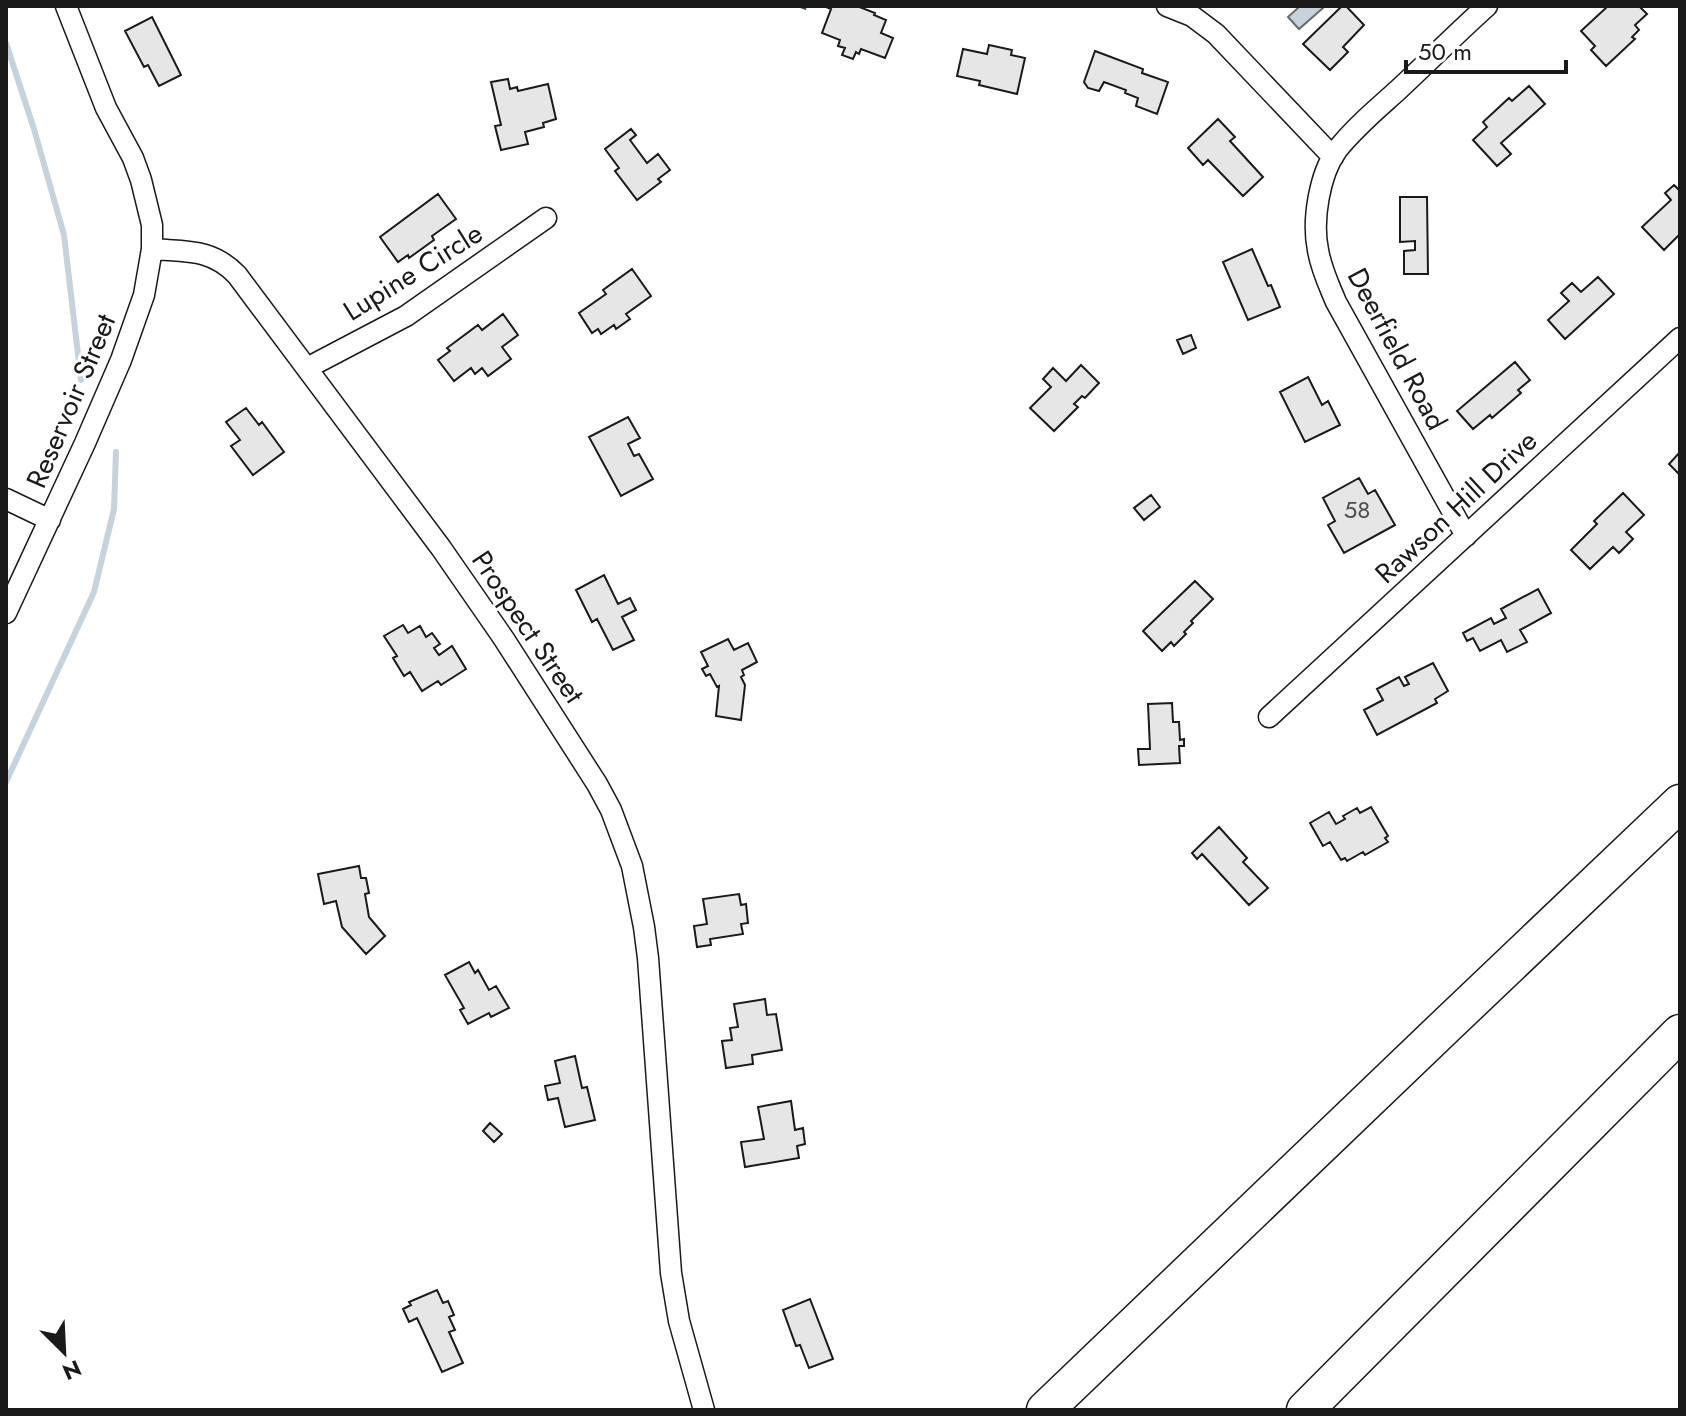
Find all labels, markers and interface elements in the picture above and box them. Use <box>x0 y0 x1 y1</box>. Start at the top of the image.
scale bar <box>1406 24 1566 74</box>
text: 50 m <box>1418 34 1472 69</box>
street label: Lupine Circle <box>335 213 491 331</box>
street label: Deerfield Road <box>1337 261 1457 437</box>
street label: Reservoir Street <box>16 307 126 494</box>
street label: Rawson Hill Drive <box>1366 421 1546 593</box>
house number: 58 <box>1344 492 1370 527</box>
street label: Prospect Street <box>462 542 594 712</box>
north arrow <box>24 1312 104 1392</box>
text: N <box>58 1352 87 1388</box>

